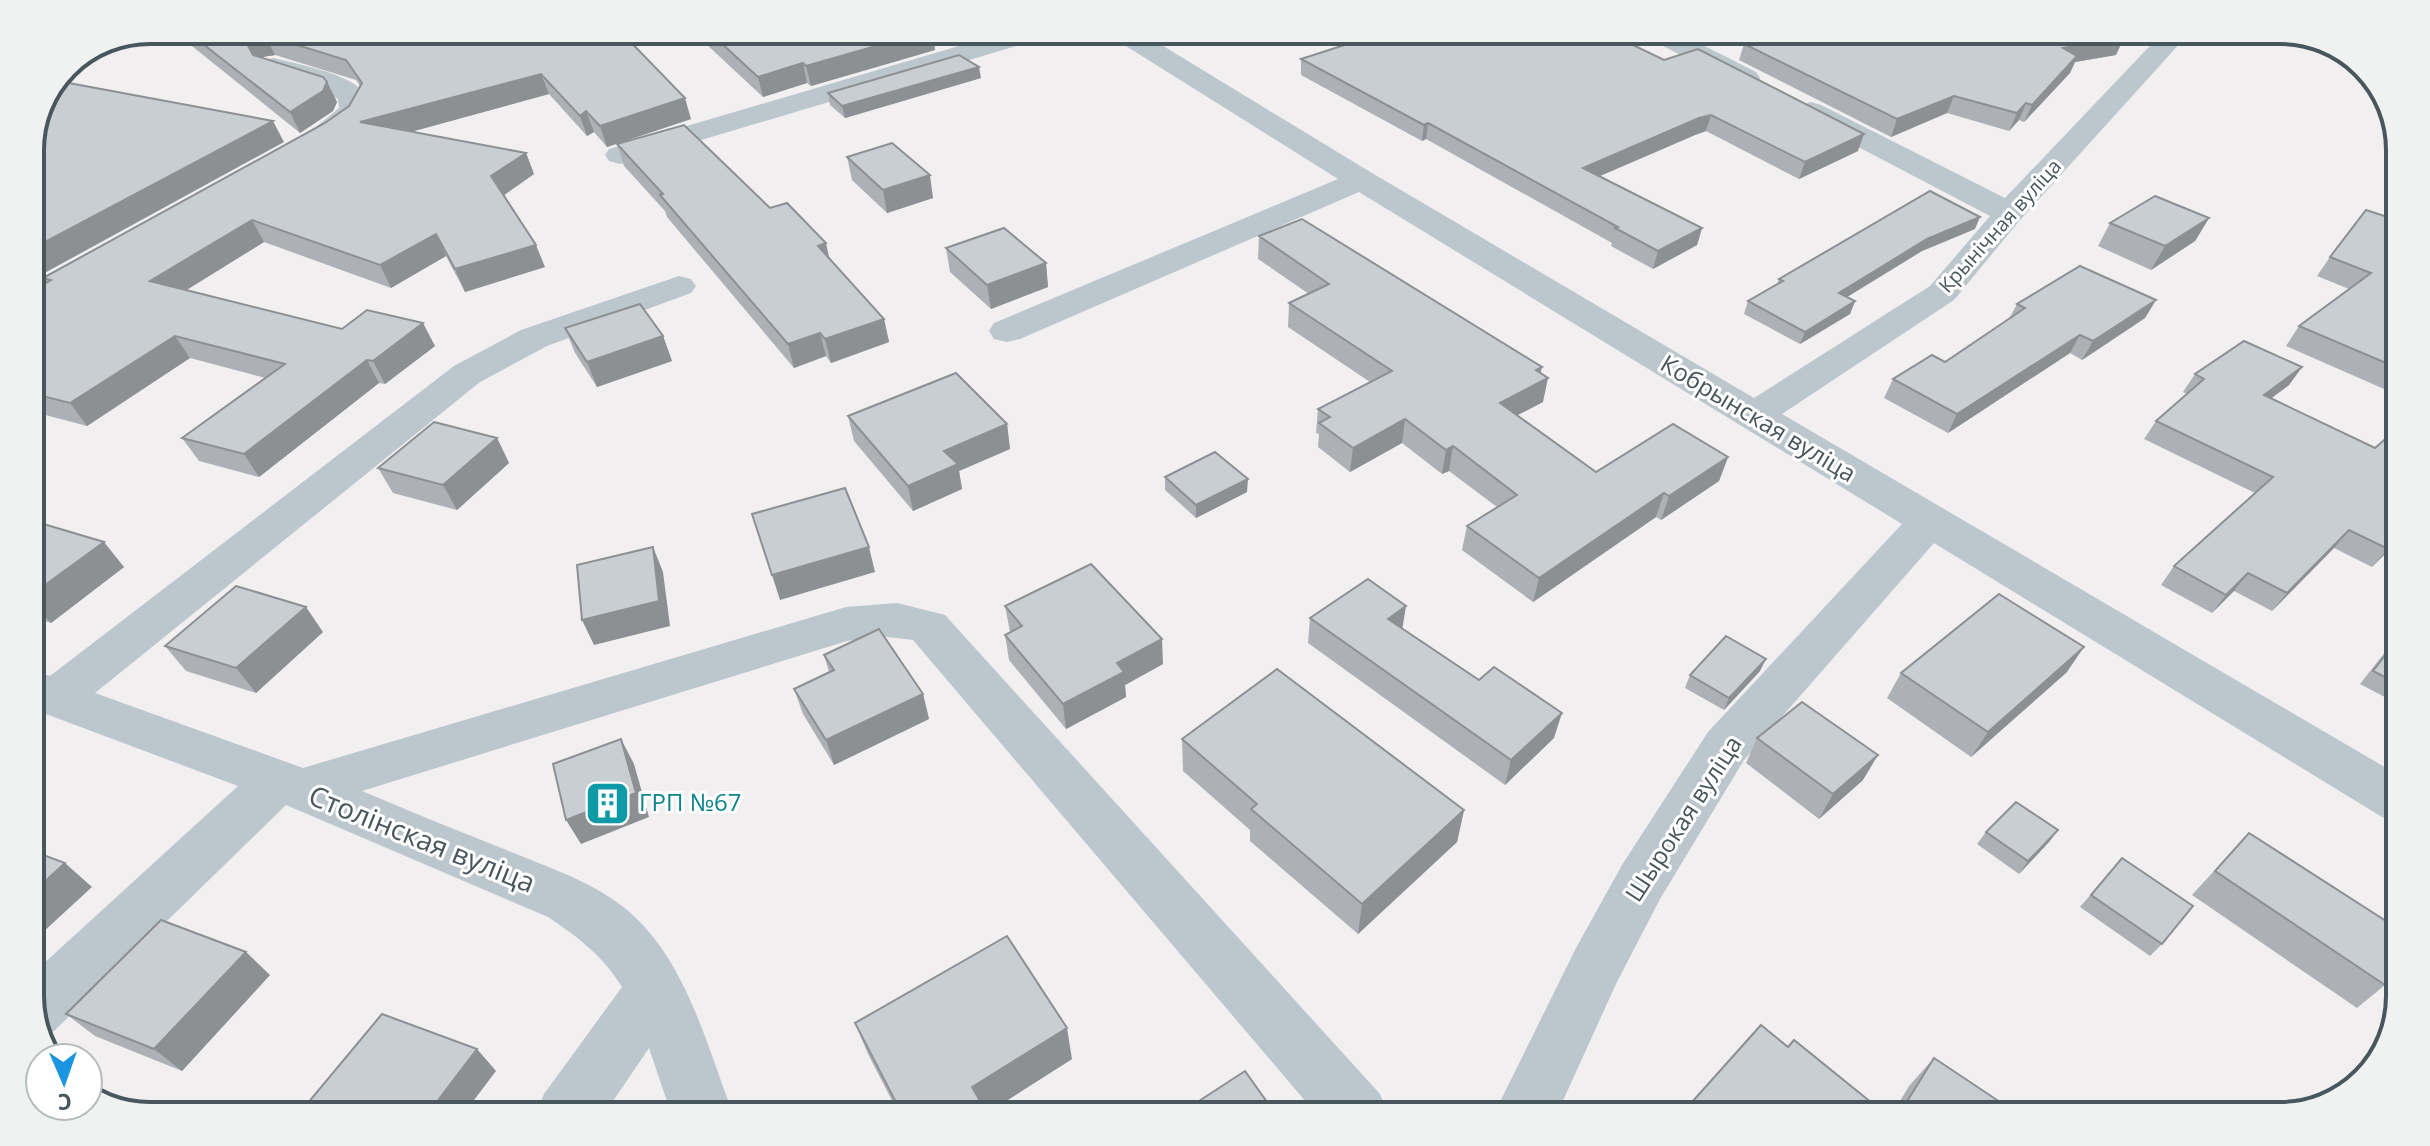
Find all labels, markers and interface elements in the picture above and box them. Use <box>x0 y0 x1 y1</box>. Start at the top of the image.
street label: Крынічная вуліца <box>1932 153 2067 298</box>
street label: Кобрынская вуліца <box>1655 346 1863 489</box>
street label: Шырокая вуліца <box>1617 729 1749 907</box>
street label: Столінская вуліца <box>304 775 541 901</box>
building icon: ГРП №67 <box>584 779 632 827</box>
place label: ГРП №67 <box>639 785 742 818</box>
north arrow <box>24 1042 104 1122</box>
text: С <box>57 1088 72 1118</box>

